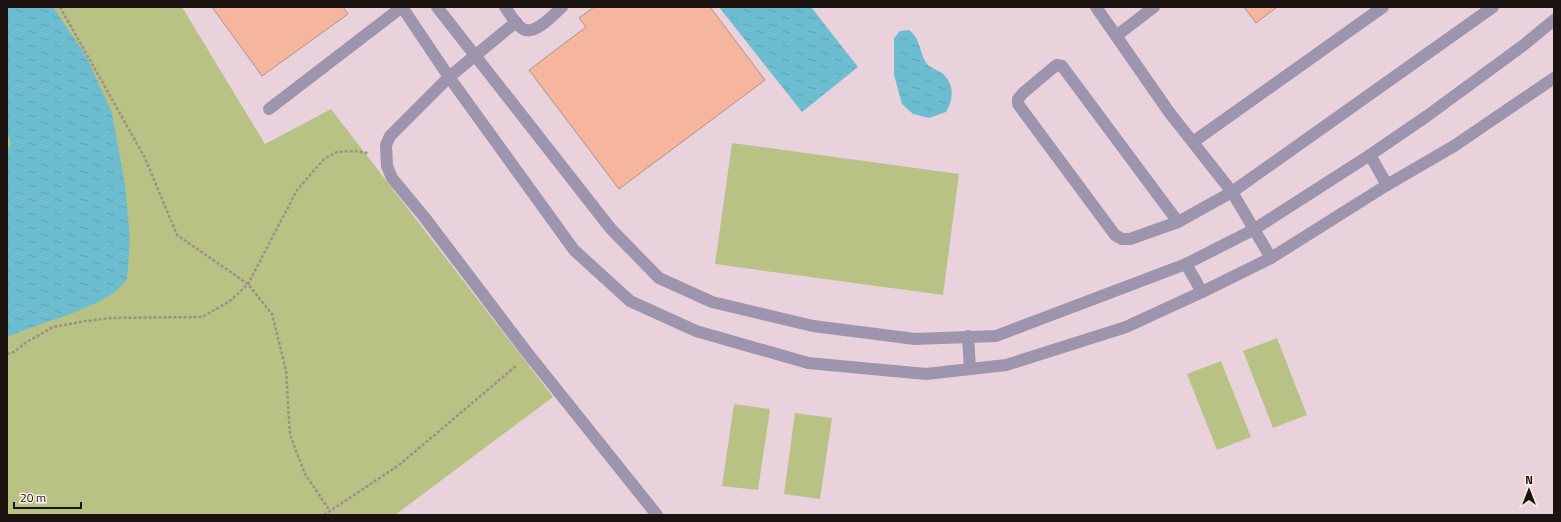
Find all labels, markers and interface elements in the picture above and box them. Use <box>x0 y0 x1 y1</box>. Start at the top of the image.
north arrow <box>1509 470 1549 510</box>
text: N <box>1525 472 1533 488</box>
scale bar <box>14 484 81 510</box>
text: 20 m <box>20 488 46 507</box>

